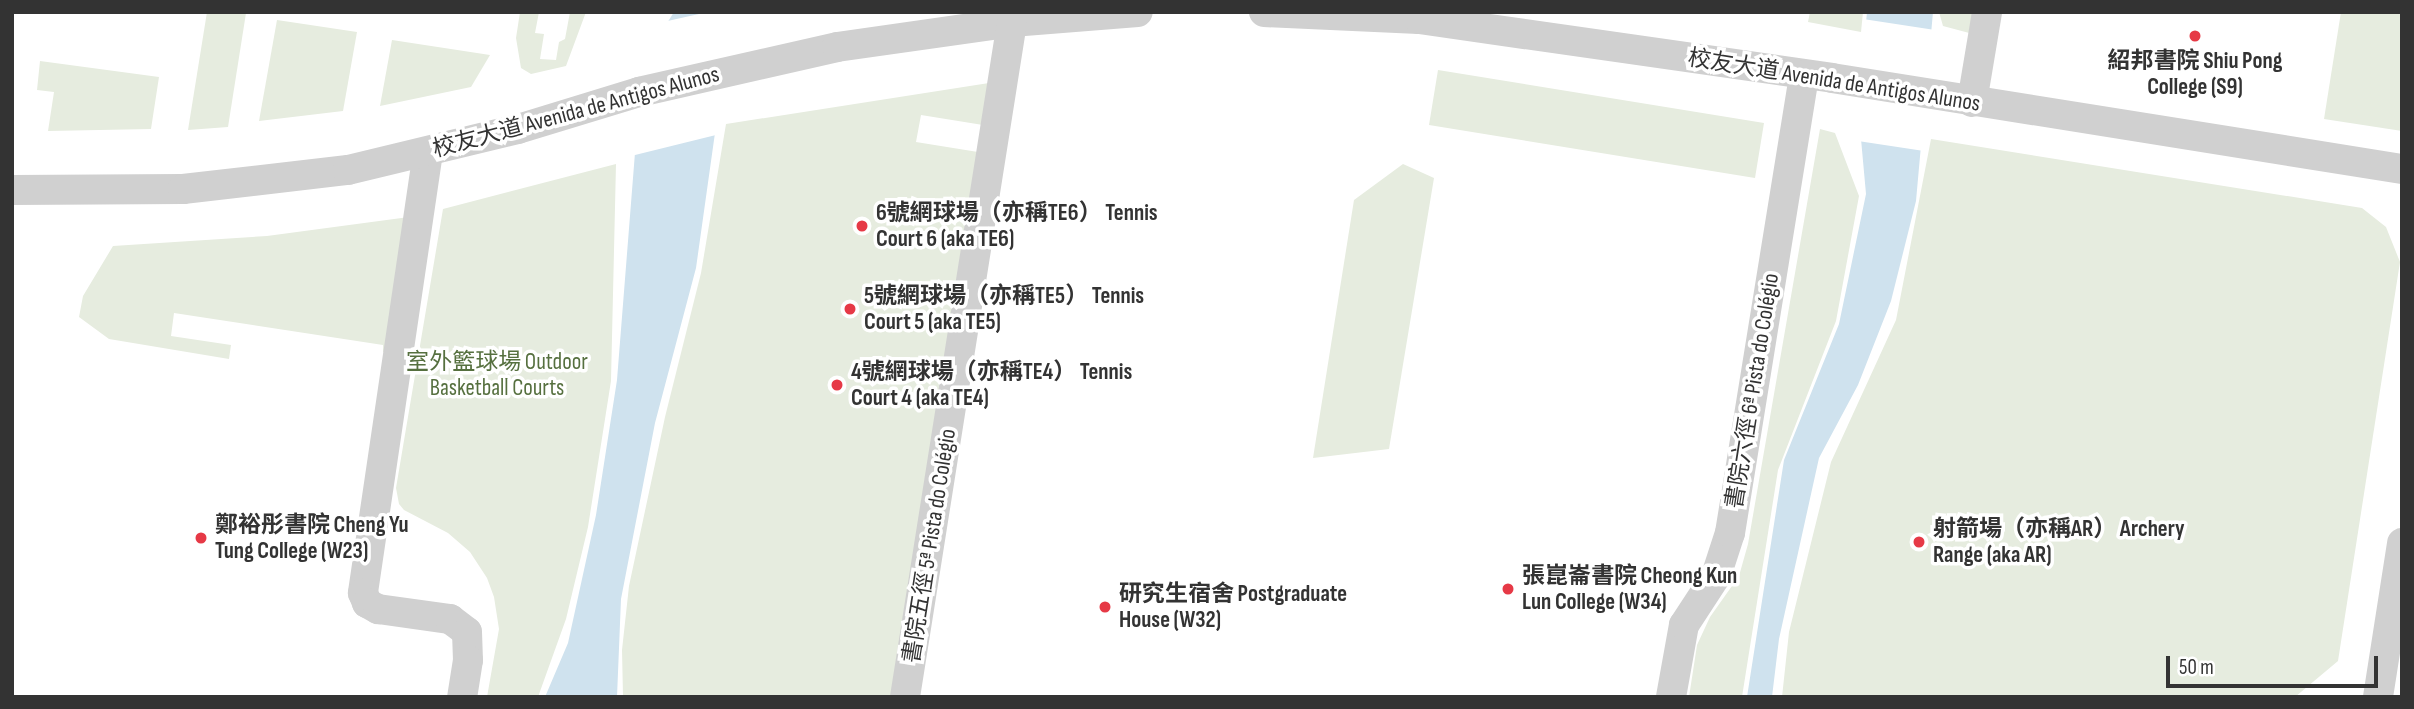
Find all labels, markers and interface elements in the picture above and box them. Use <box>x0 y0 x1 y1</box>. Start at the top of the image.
marker: 紹邦書院 Shiu Pong College (S9) <box>2187 28 2203 44</box>
street label: 校友大道 Avenida de Antigos Alunos <box>1686 44 1982 118</box>
place label: 紹邦書院 Shiu Pong College (S9) <box>2108 47 2282 101</box>
street label: 校友大道 Avenida de Antigos Alunos <box>430 60 722 164</box>
place label: 6號網球場（亦稱TE6） Tennis Court 6 (aka TE6) <box>876 199 1158 253</box>
marker: 6號網球場（亦稱TE6） Tennis Court 6 (aka TE6) <box>854 218 870 234</box>
street label: 書院六徑 6ª Pista do Colégio <box>1721 271 1785 511</box>
place label: 5號網球場（亦稱TE5） Tennis Court 5 (aka TE5) <box>864 282 1144 336</box>
marker: 5號網球場（亦稱TE5） Tennis Court 5 (aka TE5) <box>842 301 858 317</box>
park label: 室外籃球場 Outdoor Basketball Courts <box>406 348 588 402</box>
place label: 4號網球場（亦稱TE4） Tennis Court 4 (aka TE4) <box>851 358 1132 412</box>
marker: 4號網球場（亦稱TE4） Tennis Court 4 (aka TE4) <box>829 377 845 393</box>
street label: 書院五徑 5ª Pista do Colégio <box>898 427 962 665</box>
place label: 鄭裕彤書院 Cheng Yu Tung College (W23) <box>215 511 409 565</box>
place label: 射箭場（亦稱AR） Archery Range (aka AR) <box>1933 515 2185 569</box>
marker: 鄭裕彤書院 Cheng Yu Tung College (W23) <box>193 530 209 546</box>
marker: 射箭場（亦稱AR） Archery Range (aka AR) <box>1911 534 1927 550</box>
place label: 張崑崙書院 Cheong Kun Lun College (W34) <box>1522 562 1737 616</box>
place label: 研究生宿舍 Postgraduate House (W32) <box>1119 580 1347 634</box>
marker: 張崑崙書院 Cheong Kun Lun College (W34) <box>1500 581 1516 597</box>
marker: 研究生宿舍 Postgraduate House (W32) <box>1097 599 1113 615</box>
scale bar <box>2169 642 2381 686</box>
text: 50 m <box>2179 655 2214 680</box>

